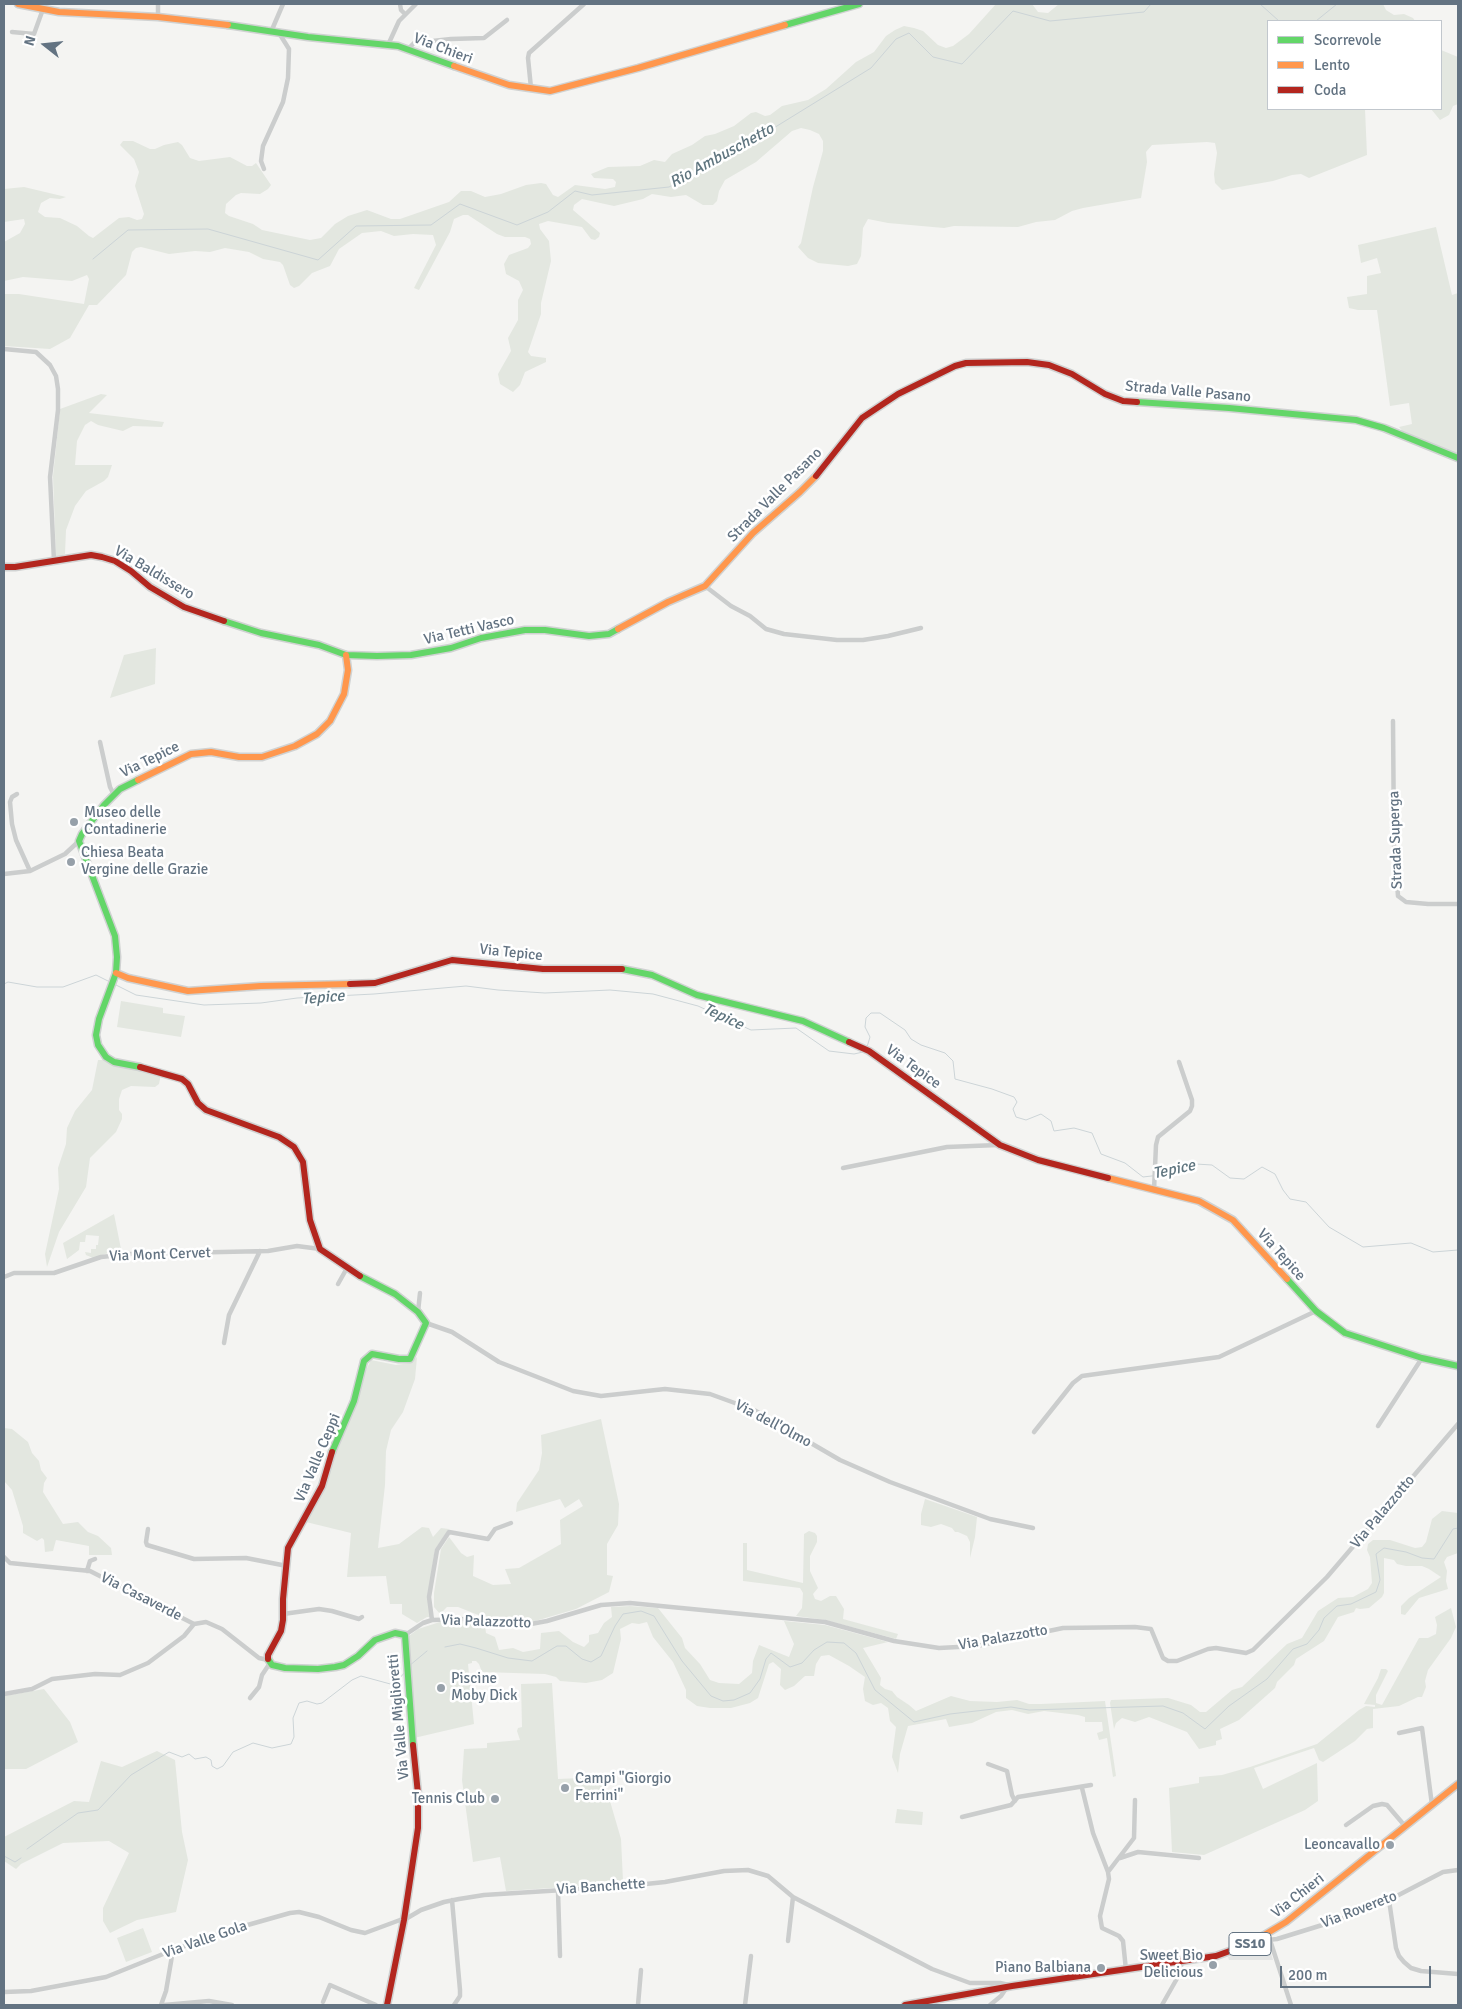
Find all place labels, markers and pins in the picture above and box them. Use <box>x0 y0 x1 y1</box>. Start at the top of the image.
place label: Museo delle Contadinerie <box>84 804 167 839</box>
marker: Museo delle Contadinerie <box>68 816 80 828</box>
place label: Chiesa Beata Vergine delle Grazie <box>81 844 208 879</box>
marker: Chiesa Beata Vergine delle Grazie <box>65 856 77 868</box>
place label: Piscine Moby Dick <box>451 1670 518 1705</box>
marker: Piscine Moby Dick <box>435 1682 447 1694</box>
place label: Campi "Giorgio Ferrini" <box>575 1770 671 1805</box>
marker: Campi "Giorgio Ferrini" <box>559 1782 571 1794</box>
place label: Tennis Club <box>412 1790 485 1808</box>
marker: Tennis Club <box>489 1793 501 1805</box>
place label: Leoncavallo <box>1304 1836 1380 1854</box>
marker: Leoncavallo <box>1384 1839 1396 1851</box>
place label: Sweet Bio Delicious <box>1140 1947 1203 1982</box>
place label: Piano Balbiana <box>995 1959 1091 1977</box>
marker: Sweet Bio Delicious <box>1207 1959 1219 1971</box>
marker: Piano Balbiana <box>1095 1962 1107 1974</box>

